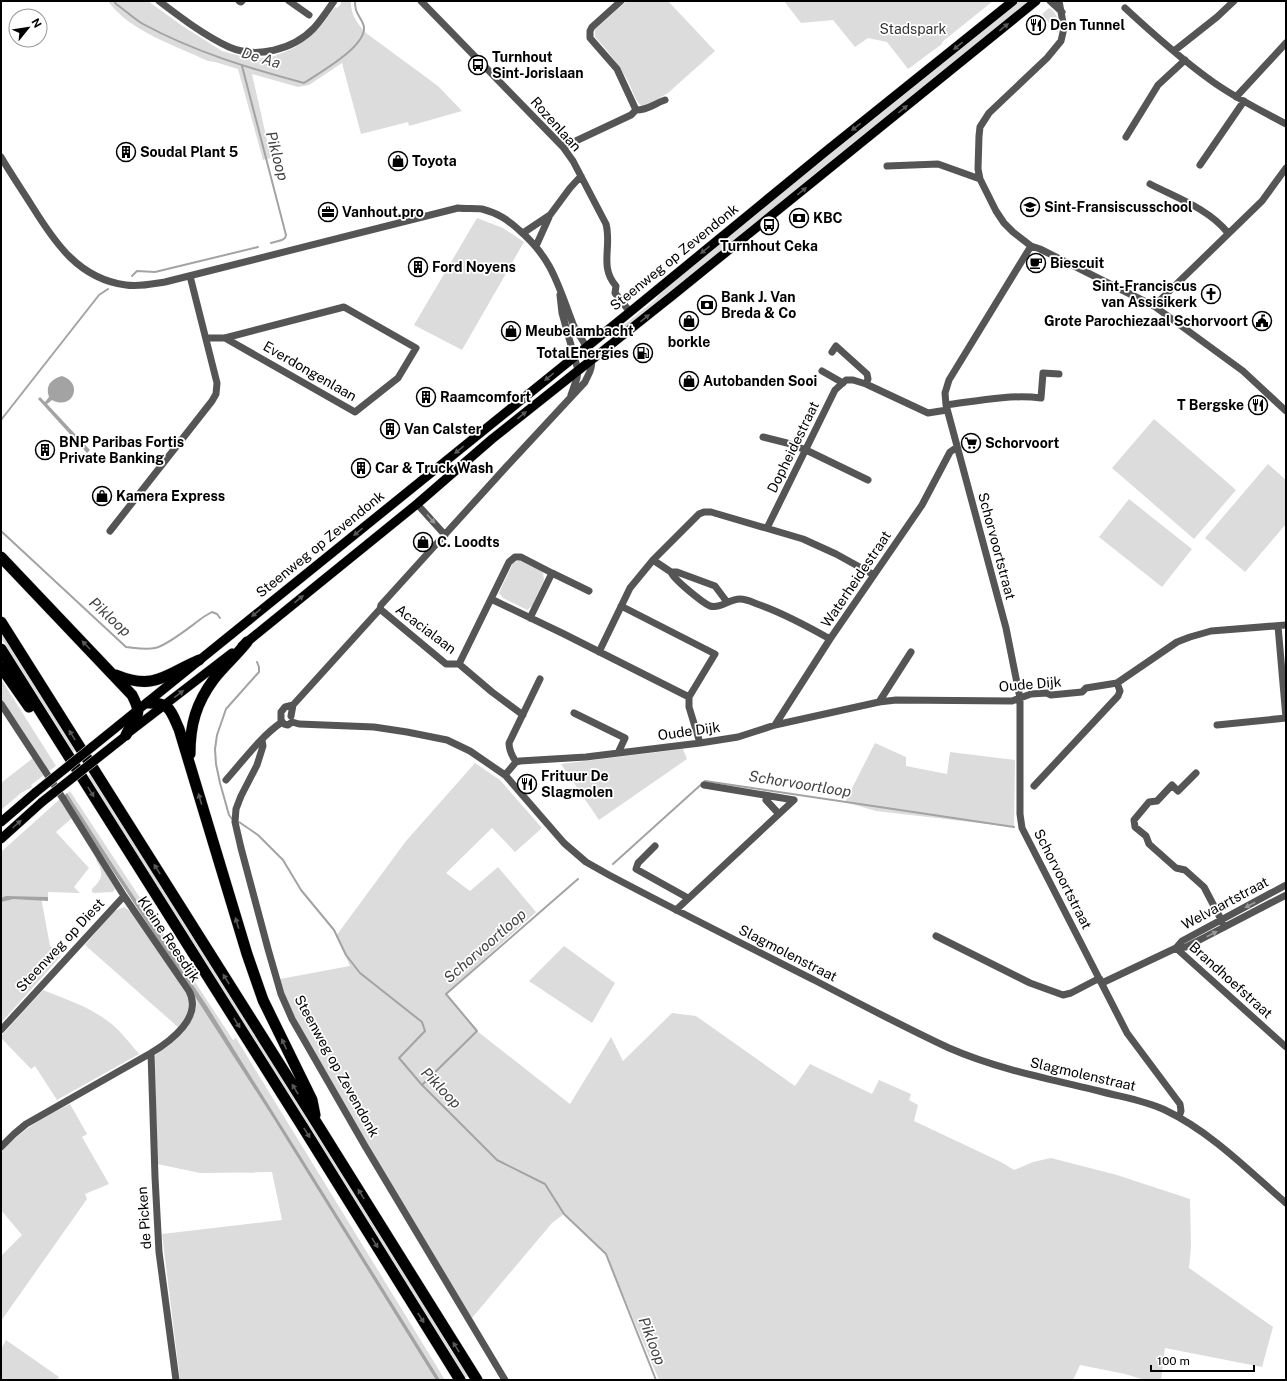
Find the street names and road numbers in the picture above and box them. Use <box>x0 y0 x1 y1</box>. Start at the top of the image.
street label: Rozenlaan <box>528 94 584 154</box>
street label: Steenweg op Zevendonk <box>607 200 741 314</box>
street label: Everdongenlaan <box>260 338 360 404</box>
street label: Dopheidestraat <box>764 399 822 495</box>
street label: Steenweg op Zevendonk <box>253 487 387 601</box>
street label: Schorvoortstraat <box>975 491 1019 601</box>
street label: Waterheidestraat <box>818 528 894 630</box>
street label: Acacialaan <box>393 601 459 657</box>
street label: Oude Dijk <box>998 673 1062 695</box>
street label: Oude Dijk <box>657 719 721 743</box>
street label: Schorvoortstraat <box>1031 826 1095 932</box>
street label: Welvaartstraat <box>1179 873 1271 933</box>
street label: Kleine Reesdijk <box>134 893 204 985</box>
street label: Steenweg op Diest <box>13 895 107 995</box>
street label: Slagmolenstraat <box>736 921 840 985</box>
street label: Brandhoefstraat <box>1186 939 1276 1021</box>
street label: Steenweg op Zevendonk <box>291 992 383 1140</box>
street label: Slagmolenstraat <box>1029 1054 1137 1094</box>
street label: de Picken <box>134 1186 154 1250</box>

